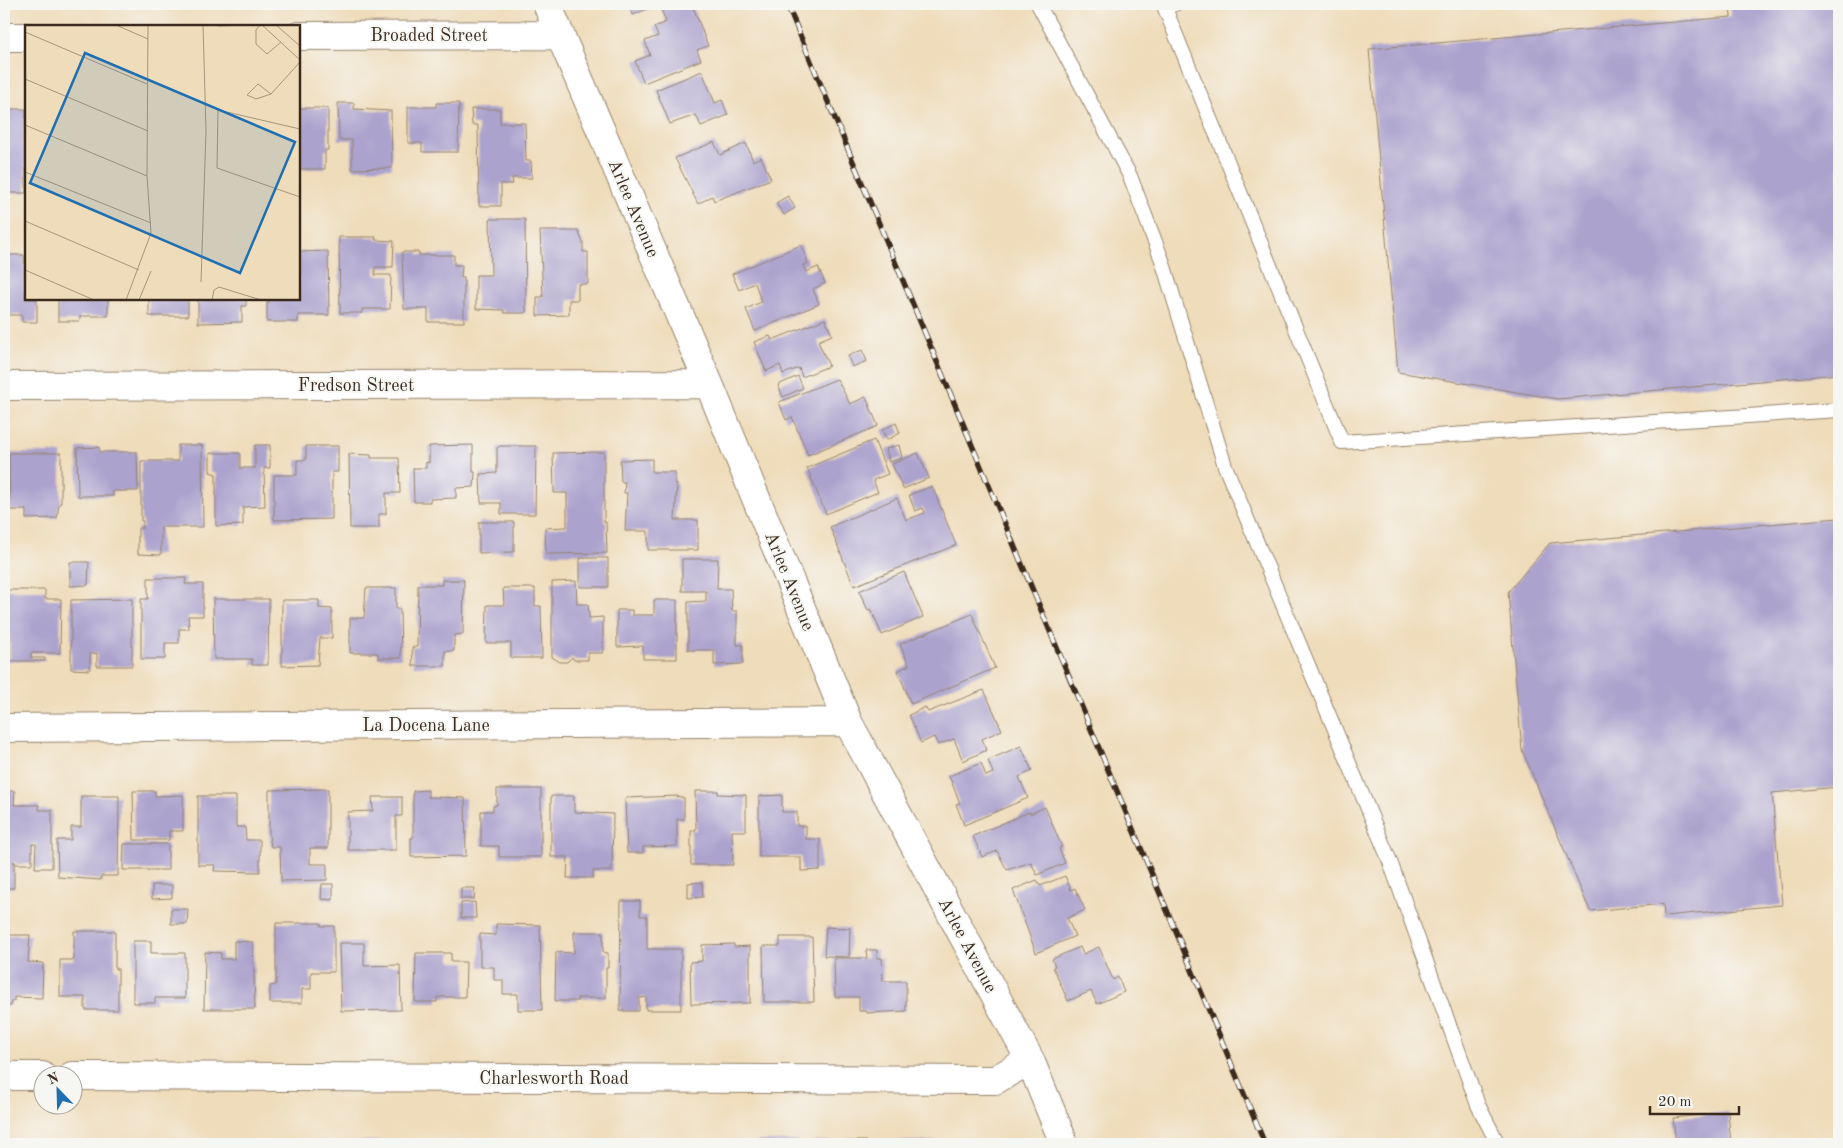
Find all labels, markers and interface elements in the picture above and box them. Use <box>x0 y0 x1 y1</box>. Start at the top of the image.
inset map <box>25 25 300 300</box>
street label: Broaded Street <box>370 27 488 45</box>
street label: Arlee Avenue <box>604 157 662 260</box>
street label: Fredson Street <box>298 377 414 395</box>
street label: Arlee Avenue <box>761 529 817 633</box>
street label: La Docena Lane <box>362 717 490 735</box>
street label: Arlee Avenue <box>935 895 1000 996</box>
north arrow <box>32 1066 82 1116</box>
text: N <box>46 1070 61 1087</box>
street label: Charlesworth Road <box>479 1070 629 1088</box>
scale bar <box>1650 1083 1739 1115</box>
text: 20 m <box>1658 1095 1692 1110</box>

